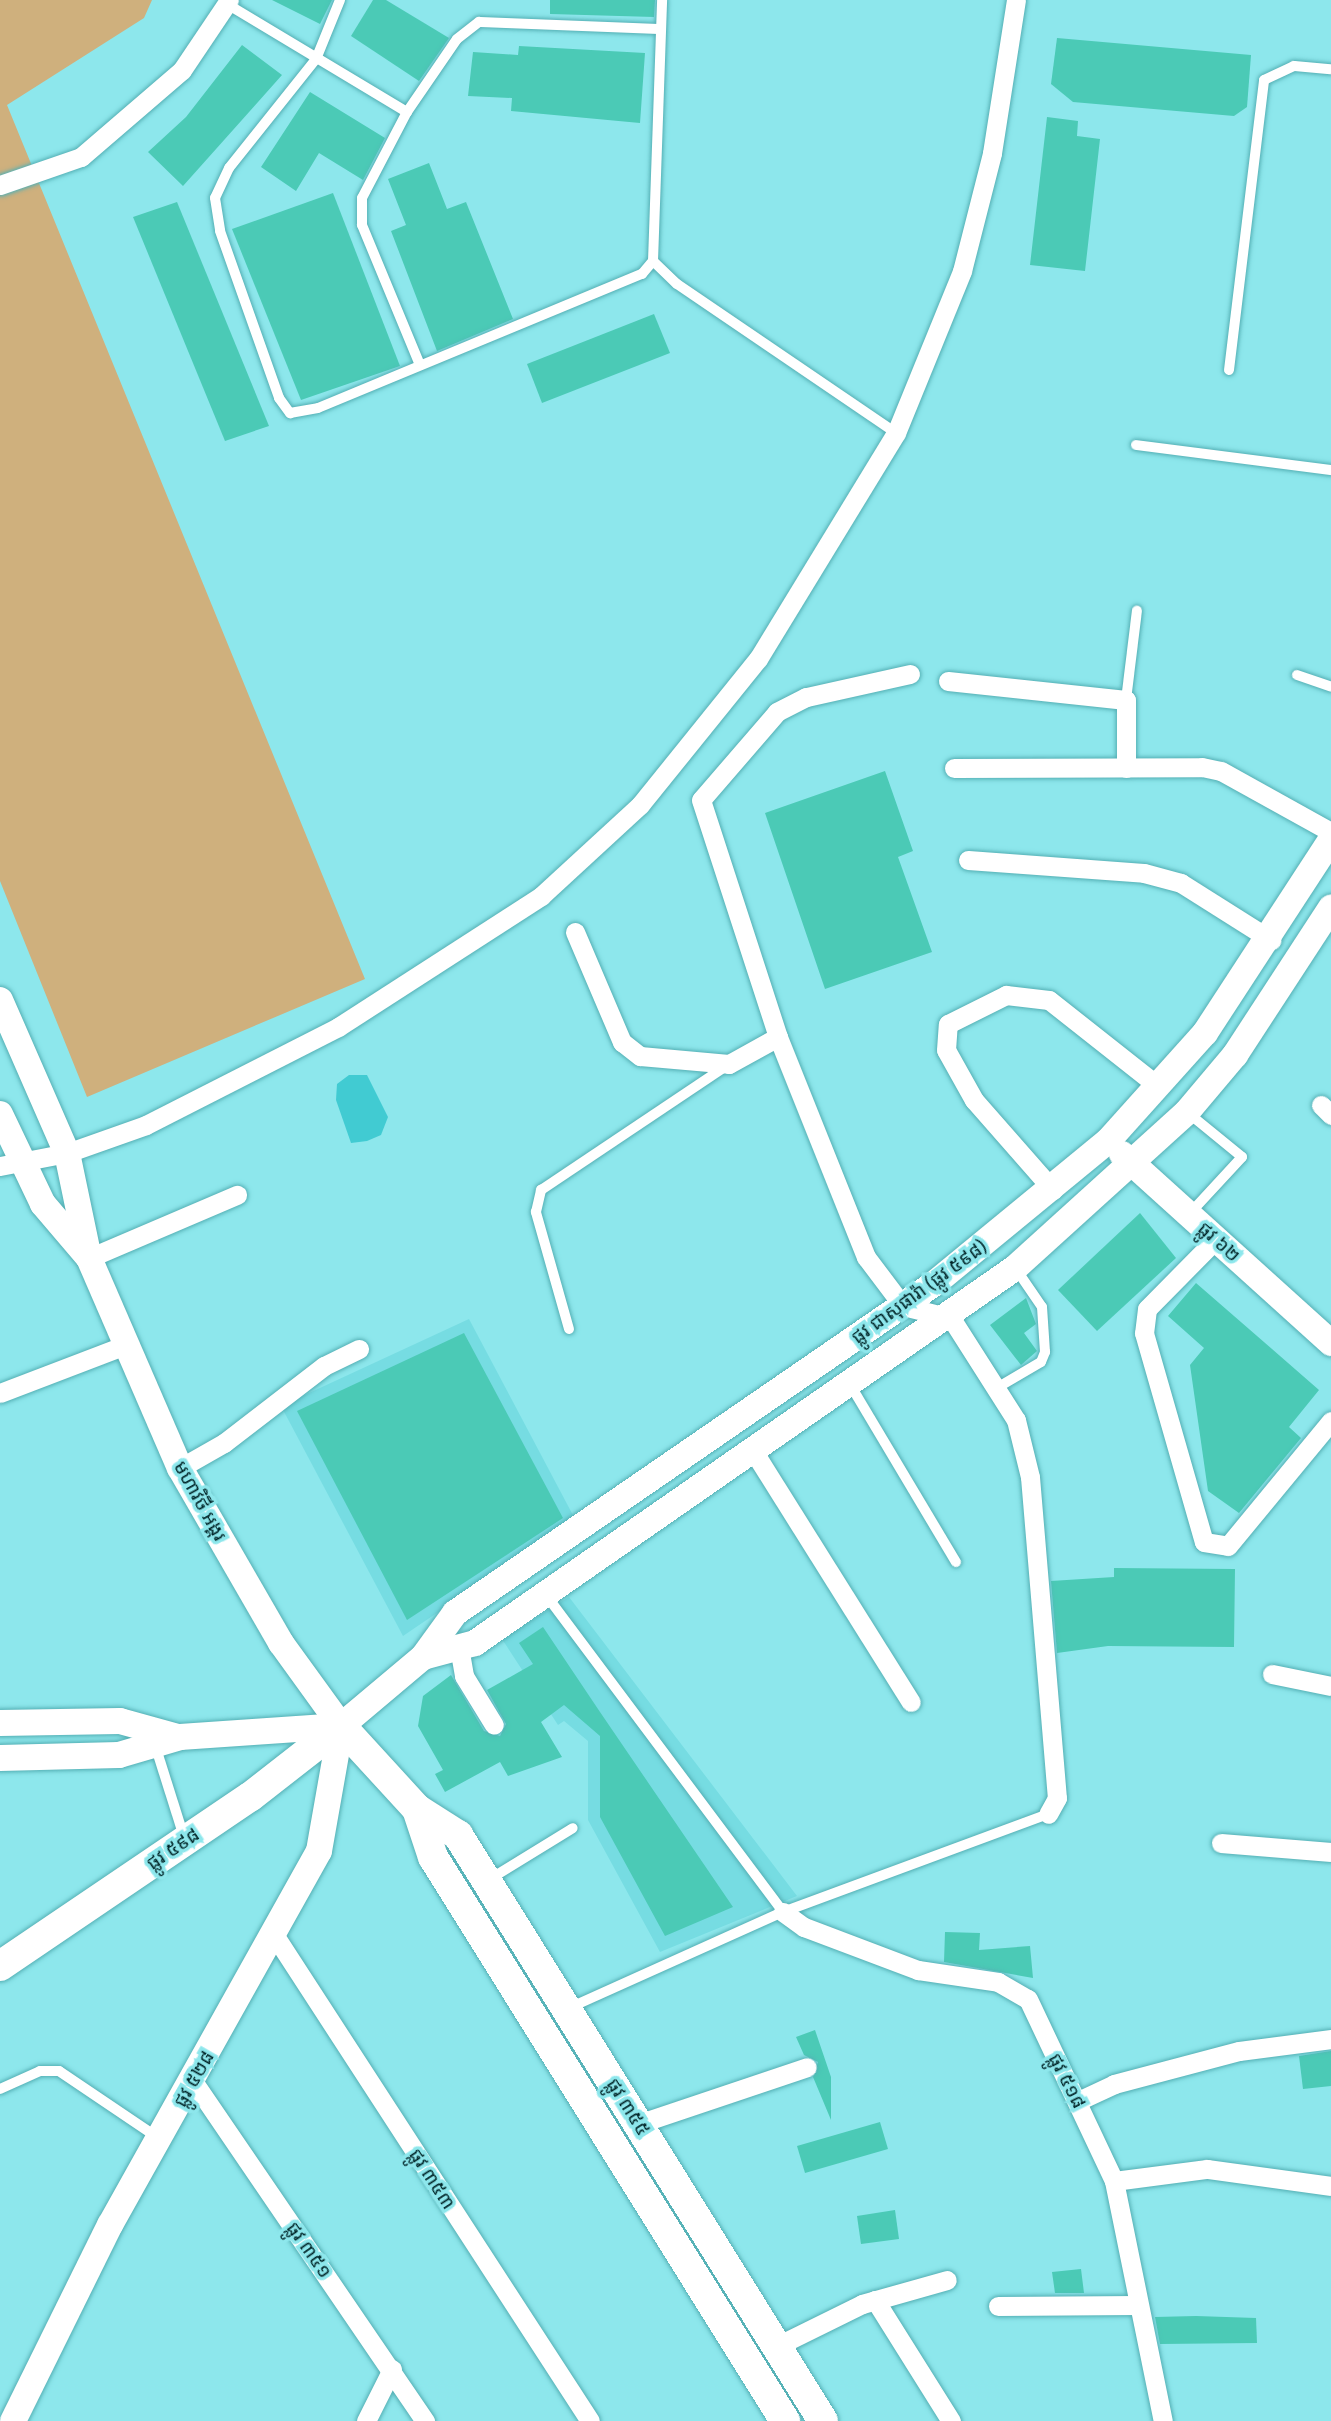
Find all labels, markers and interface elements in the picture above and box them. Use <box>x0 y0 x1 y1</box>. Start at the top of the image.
street label: ផ្លូវ ៦២ <box>1193 1217 1245 1267</box>
street label: ផ្លូវ ជាសុផារ៉ា (ផ្លូវ ៥៩៨) <box>847 1235 991 1349</box>
street label: មហាវិថី អង្គរ <box>169 1457 231 1545</box>
street label: ផ្លូវ ៥៩៨ <box>142 1823 204 1875</box>
street label: ផ្លូវ ៥២៨ <box>169 2047 219 2111</box>
street label: ផ្លូវ ៥១៨ <box>1043 2050 1091 2112</box>
street label: ផ្លូវ ៣៥៥ <box>602 2074 654 2140</box>
street label: ផ្លូវ ៣៥៣ <box>404 2144 460 2214</box>
street label: ផ្លូវ ៣៥១ <box>282 2218 336 2282</box>

